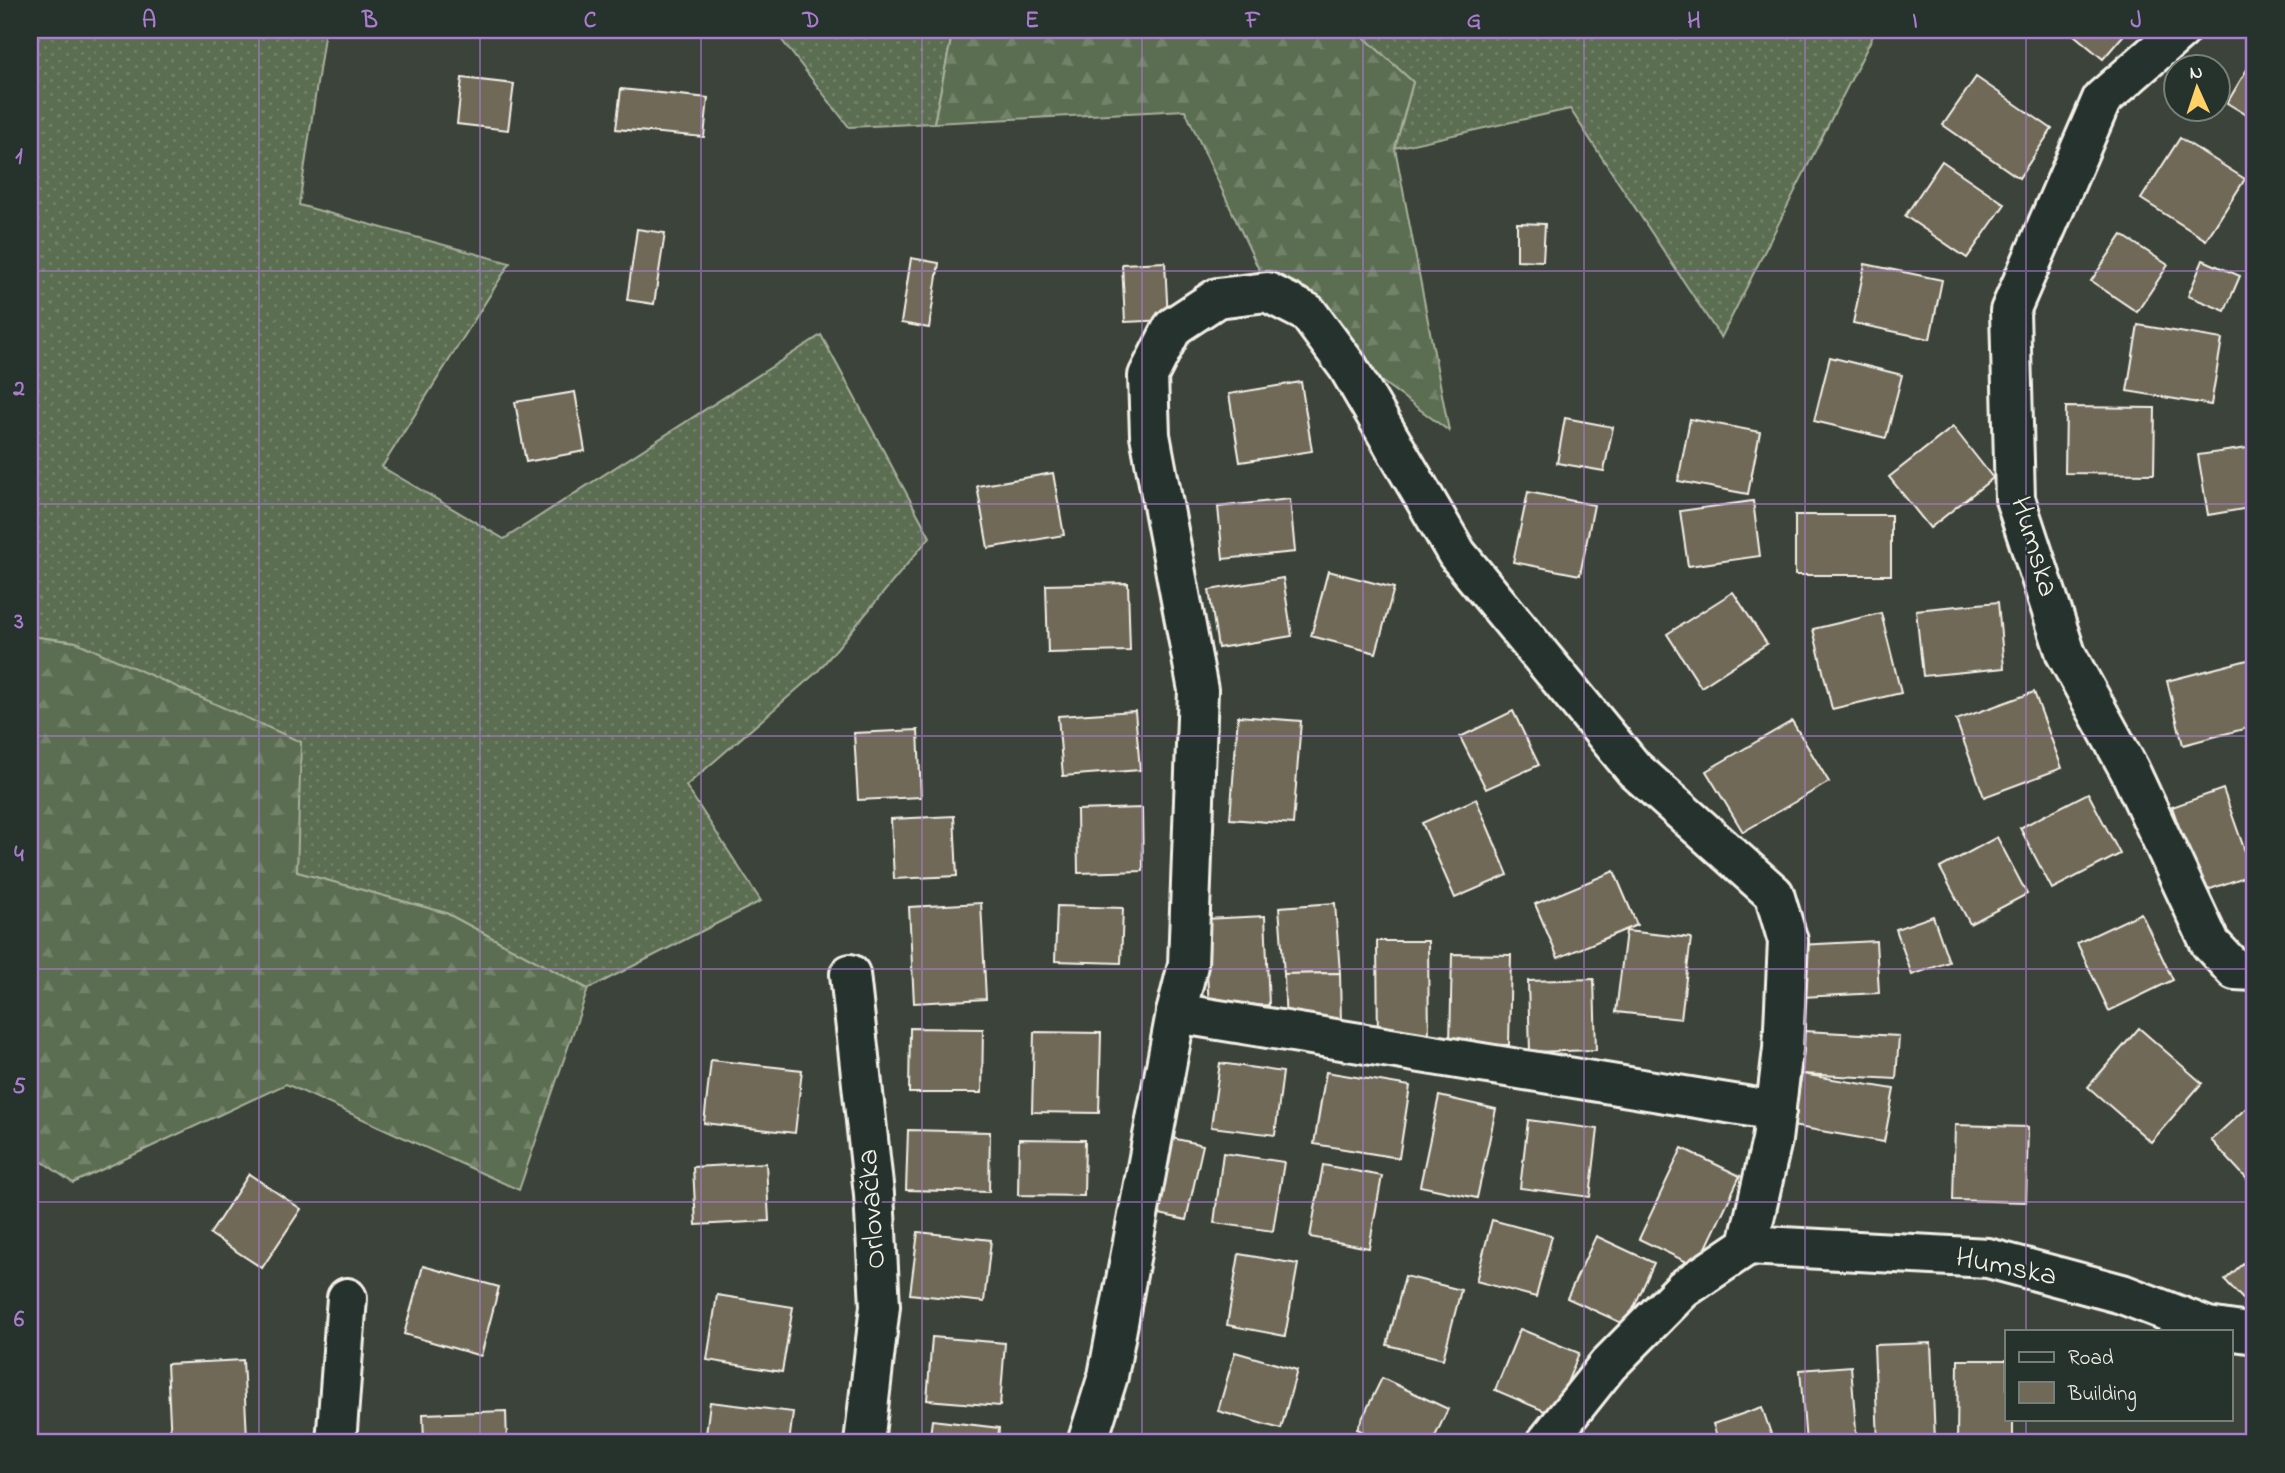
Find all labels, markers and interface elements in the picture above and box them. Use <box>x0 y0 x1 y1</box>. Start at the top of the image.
text: A <box>142 5 156 38</box>
text: B <box>361 5 378 38</box>
text: C <box>584 5 597 38</box>
text: D <box>802 5 819 38</box>
text: E <box>1025 5 1039 38</box>
text: F <box>1245 5 1261 38</box>
text: G <box>1467 5 1481 38</box>
text: H <box>1687 5 1701 38</box>
text: I <box>1912 5 1918 38</box>
text: J <box>2130 5 2142 38</box>
north arrow <box>2162 52 2232 122</box>
text: N <box>2189 60 2204 87</box>
text: 1 <box>15 141 23 174</box>
text: 2 <box>12 373 25 406</box>
street label: Humska <box>1997 492 2069 602</box>
text: 3 <box>13 606 24 639</box>
text: 4 <box>14 839 24 872</box>
text: 5 <box>12 1071 26 1104</box>
street label: Orlovačka <box>847 1148 899 1270</box>
street label: Humska <box>1952 1237 2060 1299</box>
text: 6 <box>14 1304 25 1337</box>
legend <box>2005 1330 2232 1420</box>
text: Road <box>2068 1344 2114 1374</box>
text: Building <box>2067 1380 2137 1412</box>

